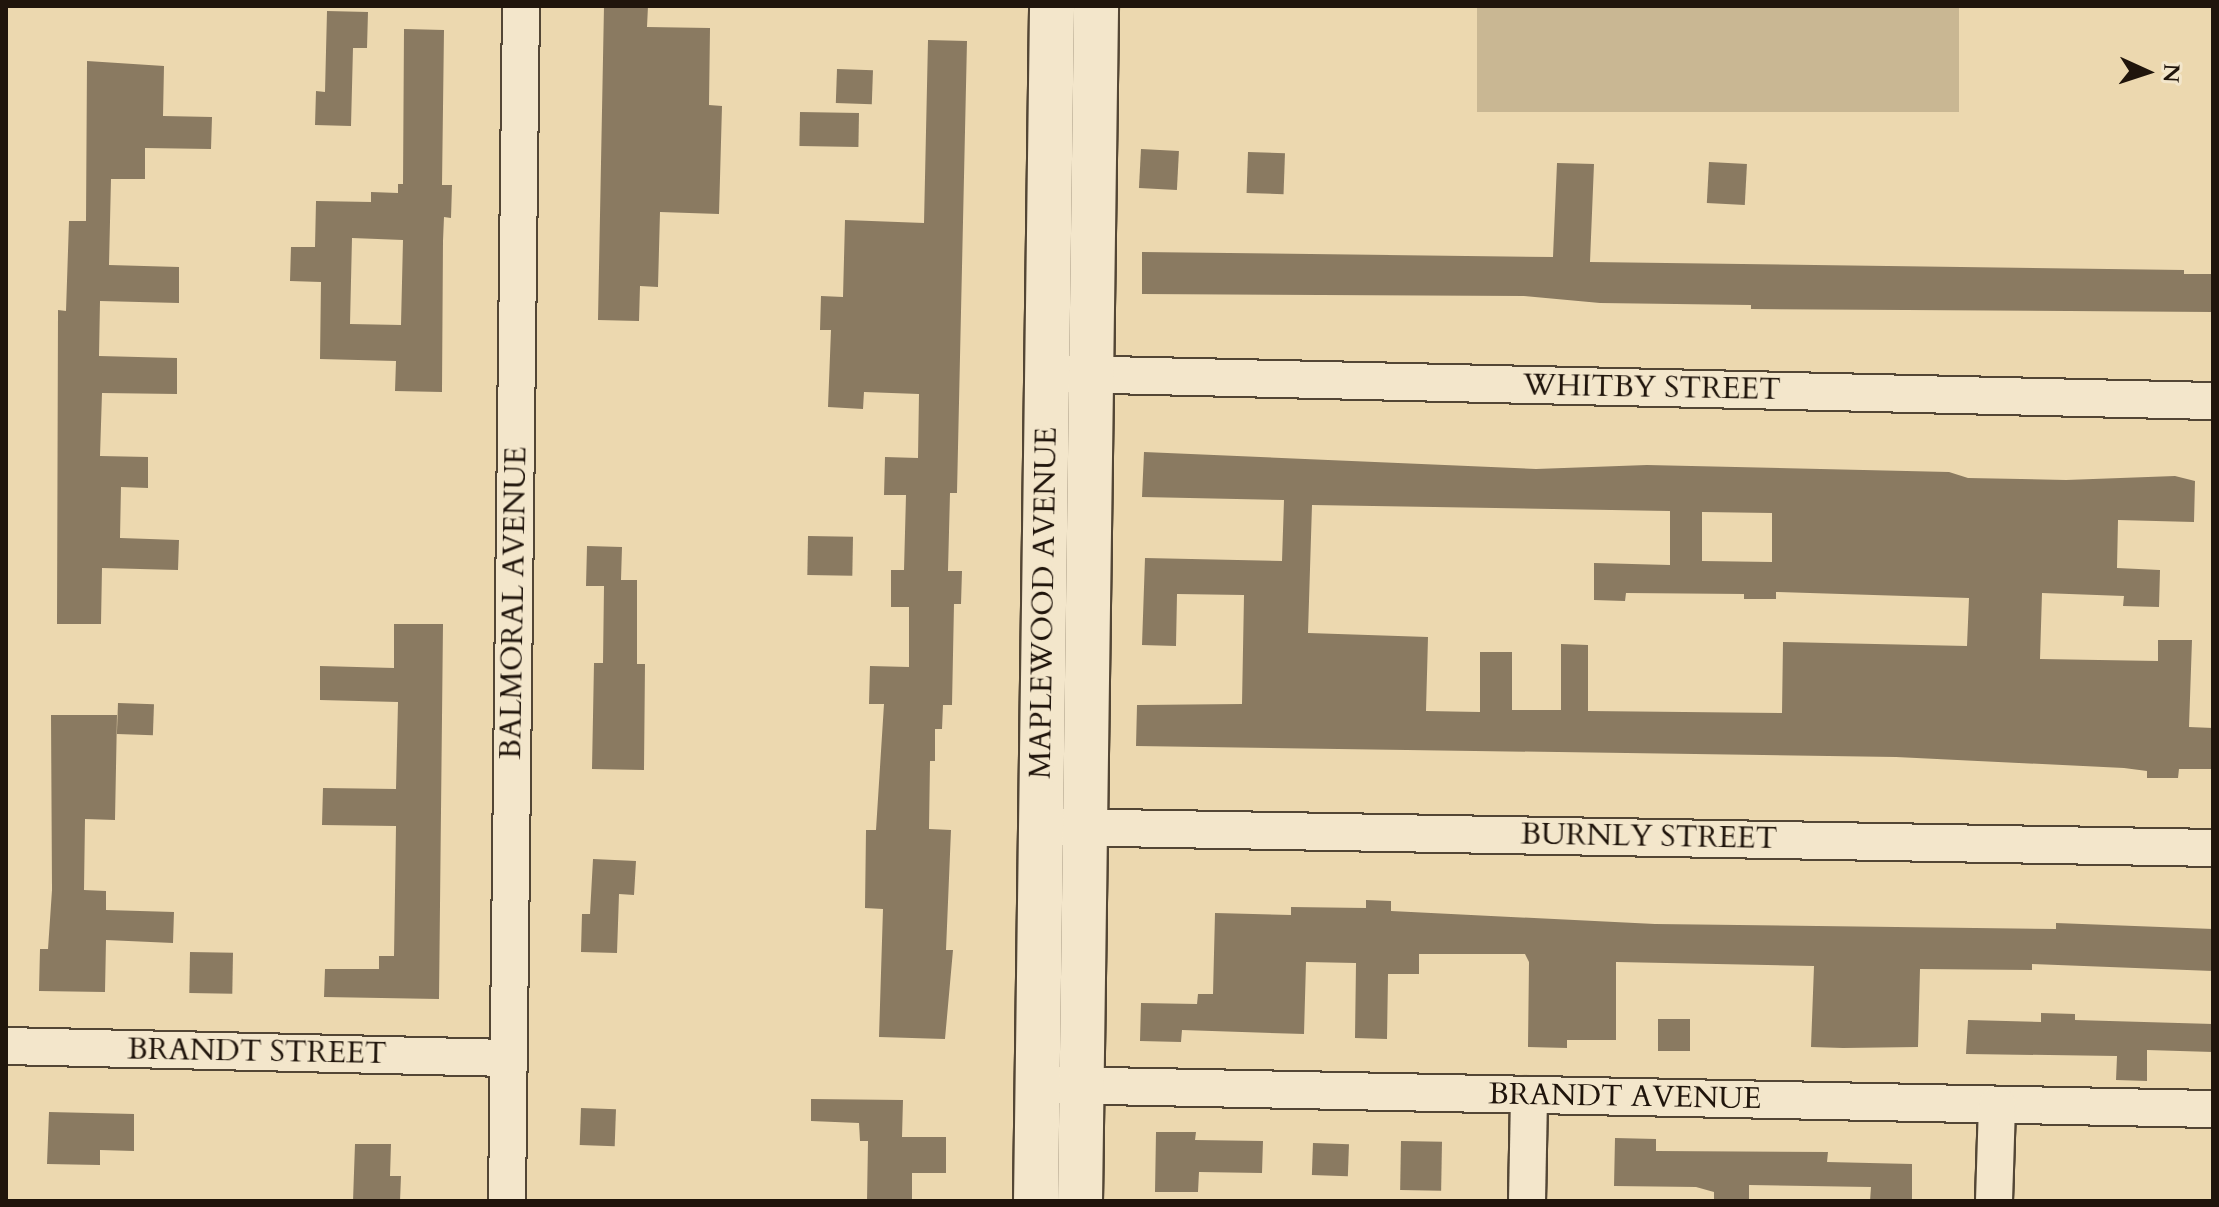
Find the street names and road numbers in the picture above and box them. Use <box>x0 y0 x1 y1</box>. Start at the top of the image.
street label: WHITBY STREET <box>1523 368 1781 408</box>
street label: MAPLEWOOD AVENUE <box>1023 427 1065 779</box>
street label: BALMORAL AVENUE <box>493 446 535 760</box>
street label: BURNLY STREET <box>1520 817 1778 857</box>
street label: BRANDT STREET <box>127 1032 387 1072</box>
street label: BRANDT AVENUE <box>1488 1077 1762 1117</box>

